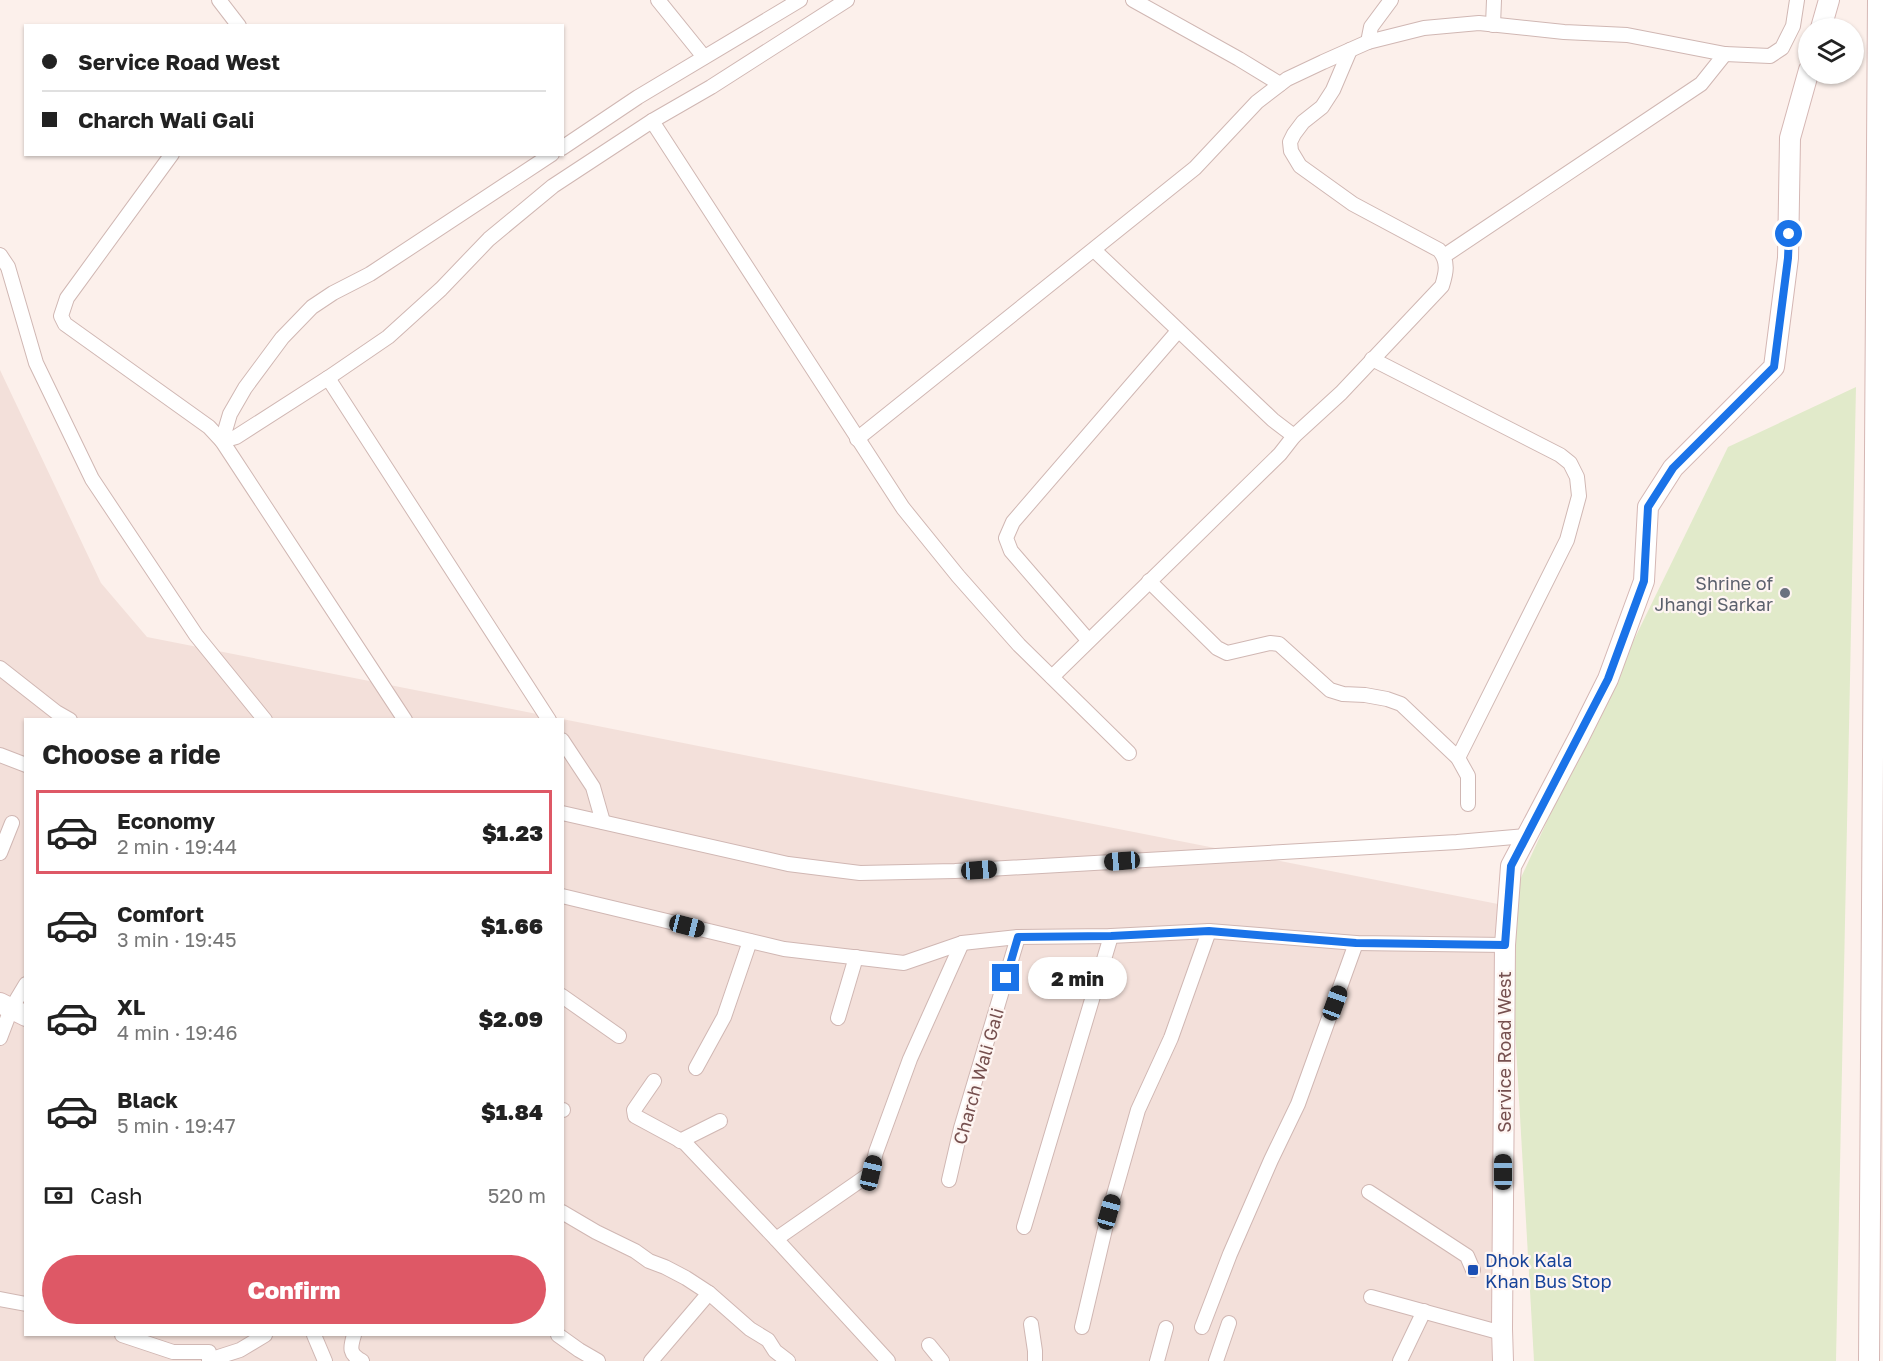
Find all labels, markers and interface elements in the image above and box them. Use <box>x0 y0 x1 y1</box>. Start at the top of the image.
map controls <box>1798 18 1864 84</box>
button: layers <box>1798 18 1864 84</box>
text: Service Road West <box>78 48 280 75</box>
text: Charch Wali Gali <box>78 106 254 133</box>
route start <box>1775 220 1802 247</box>
place label: Shrine of Jhangi Sarkar <box>1654 572 1773 615</box>
marker: Shrine of Jhangi Sarkar <box>1778 586 1792 600</box>
text: Choose a ride <box>42 738 221 770</box>
icon: car <box>45 805 99 859</box>
text: Economy <box>117 807 215 834</box>
text: $1.23 <box>482 819 543 846</box>
text: 2 min · 19:44 <box>117 834 237 858</box>
car <box>1103 851 1141 871</box>
car <box>960 860 998 880</box>
icon: car <box>45 898 99 952</box>
text: Comfort <box>117 900 204 927</box>
text: $1.66 <box>481 912 543 939</box>
car <box>667 913 707 939</box>
text: 3 min · 19:45 <box>117 927 237 951</box>
callout: 2 min <box>1027 957 1126 999</box>
route end <box>992 964 1019 991</box>
text: 2 min <box>1051 966 1104 990</box>
street label: Service Road West <box>1493 971 1515 1133</box>
car <box>1320 983 1350 1023</box>
icon: car <box>45 991 99 1045</box>
text: XL <box>117 993 145 1020</box>
text: $2.09 <box>479 1005 543 1032</box>
street label: Charch Wali Gali <box>948 1005 1008 1147</box>
text: 4 min · 19:46 <box>117 1020 238 1044</box>
icon: car <box>45 1084 99 1138</box>
text: Black <box>117 1086 178 1113</box>
text: $1.84 <box>481 1098 543 1125</box>
text: 5 min · 19:47 <box>117 1113 236 1137</box>
car <box>858 1153 884 1193</box>
car <box>1494 1154 1512 1190</box>
icon: cash <box>42 1179 75 1212</box>
text: Cash <box>90 1182 143 1209</box>
text: 520 m <box>488 1183 546 1207</box>
car <box>1095 1192 1123 1232</box>
place label: Dhok Kala Khan Bus Stop <box>1485 1249 1611 1292</box>
button: Confirm <box>42 1255 546 1324</box>
marker: Dhok Kala Khan Bus Stop <box>1466 1263 1480 1277</box>

